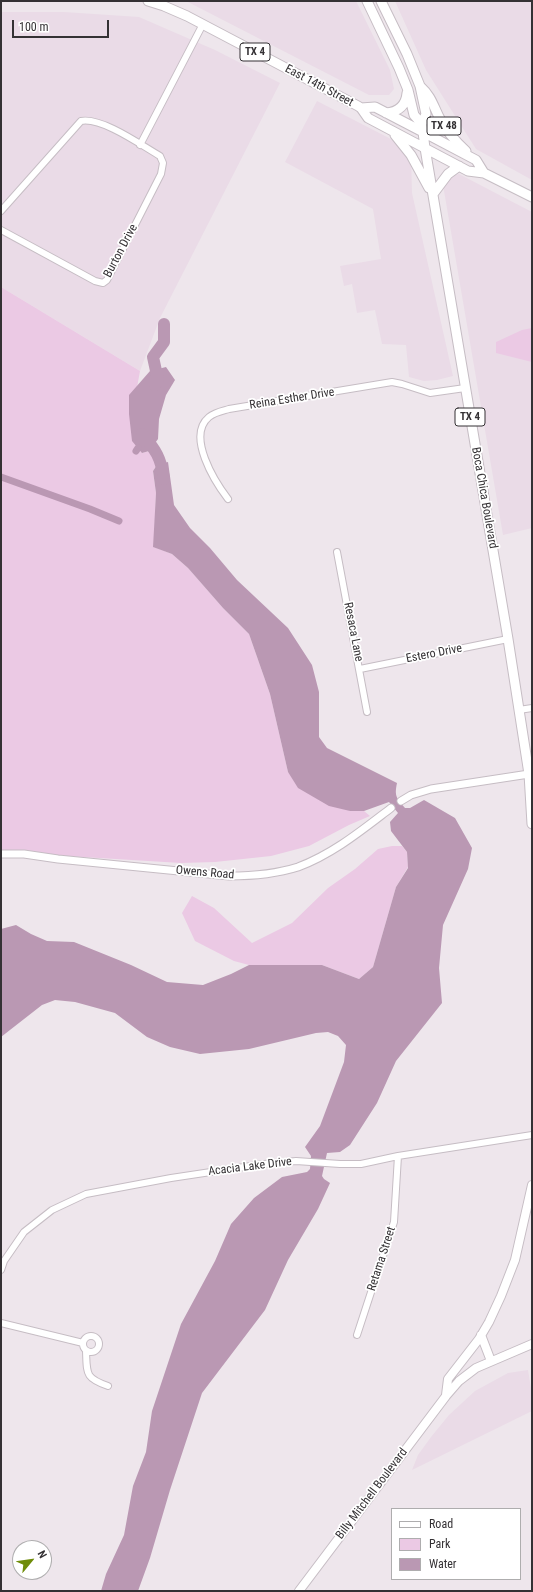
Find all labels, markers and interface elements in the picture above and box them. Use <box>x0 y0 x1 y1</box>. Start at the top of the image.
scale bar <box>14 12 111 38</box>
text: 100 m <box>19 20 49 34</box>
road number: TX 4 <box>240 43 270 61</box>
street label: East 14th Street <box>282 62 356 110</box>
road number: TX 48 <box>427 117 461 135</box>
street label: Burton Drive <box>101 222 141 280</box>
street label: Reina Esther Drive <box>248 385 336 413</box>
road number: TX 4 <box>455 408 485 426</box>
street label: Boca Chica Boulevard <box>468 446 500 550</box>
street label: Resaca Lane <box>340 601 366 663</box>
street label: Estero Drive <box>405 642 463 666</box>
street label: Owens Road <box>175 863 235 883</box>
street label: Acacia Lake Drive <box>207 1155 293 1179</box>
street label: Retama Street <box>365 1225 399 1293</box>
street label: Billy Mitchell Boulevard <box>333 1446 411 1542</box>
legend <box>391 1508 521 1580</box>
text: Road <box>429 1517 453 1531</box>
text: Park <box>429 1537 450 1551</box>
north arrow <box>12 1540 52 1580</box>
text: N <box>35 1548 49 1561</box>
text: Water <box>429 1557 457 1571</box>

